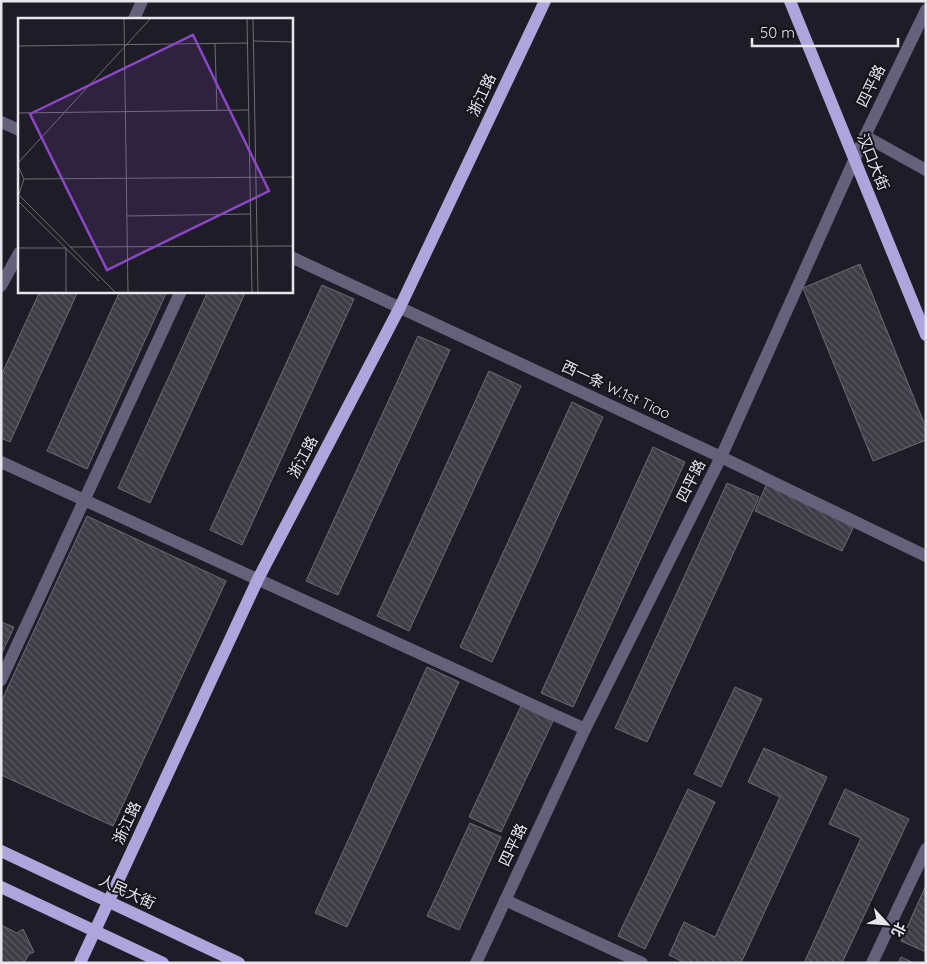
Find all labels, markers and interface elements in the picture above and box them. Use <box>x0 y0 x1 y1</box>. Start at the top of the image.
scale bar <box>752 15 898 47</box>
inset map <box>18 18 292 292</box>
text: 50 m <box>760 23 795 42</box>
street label: 四平路 <box>852 61 889 110</box>
street label: 浙江路 <box>463 70 500 119</box>
street label: 汉口大街 <box>853 130 894 193</box>
street label: 西一条 W.1st Tiao <box>559 356 674 423</box>
street label: 浙江路 <box>284 432 322 481</box>
street label: 四平路 <box>672 456 709 505</box>
street label: 浙江路 <box>108 798 145 847</box>
street label: 四平路 <box>494 820 531 869</box>
street label: 人民大街 <box>96 870 158 913</box>
north arrow <box>862 899 912 949</box>
text: 北 <box>888 919 910 940</box>

